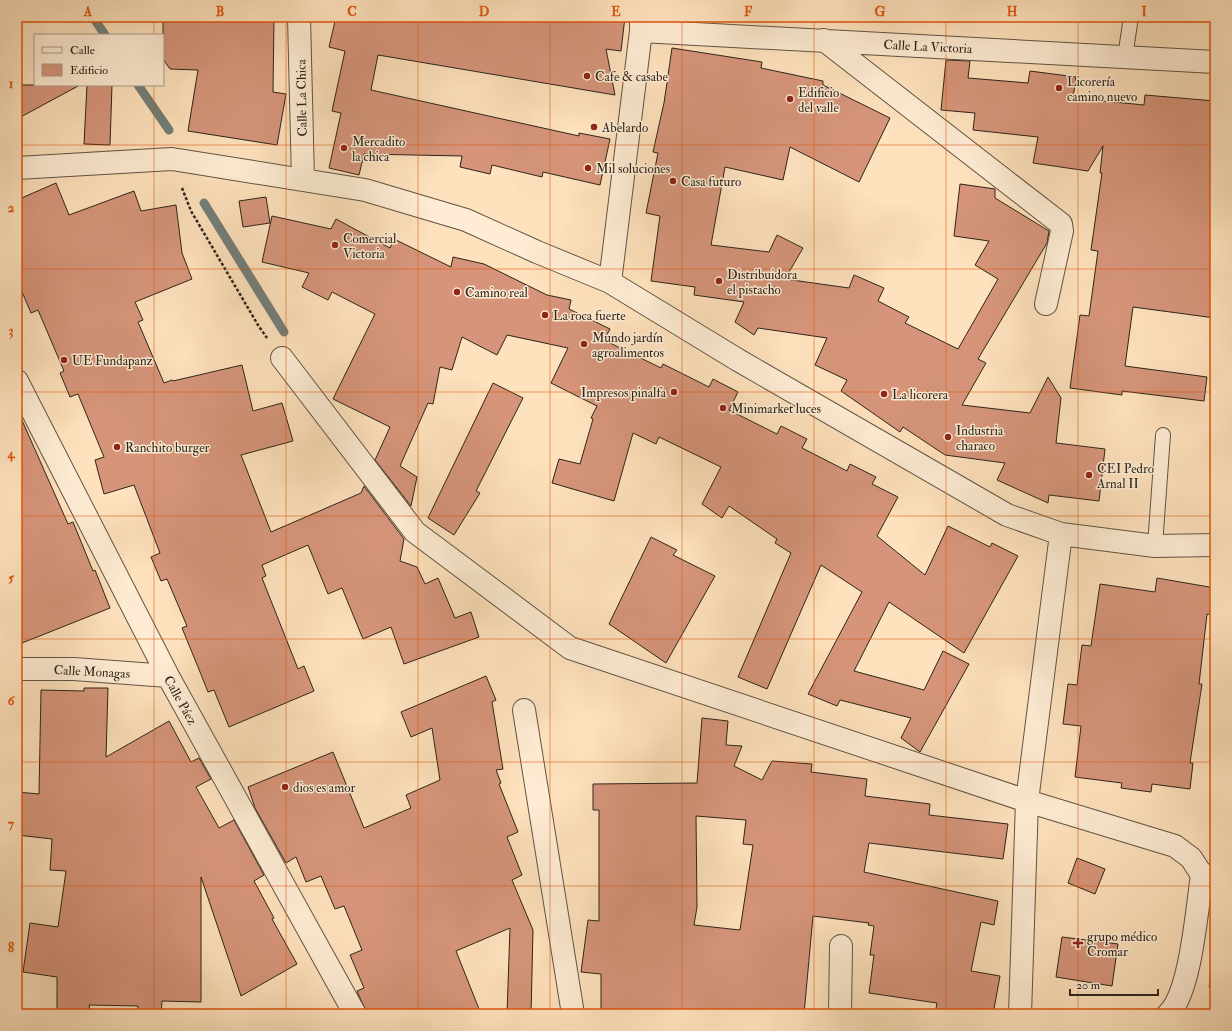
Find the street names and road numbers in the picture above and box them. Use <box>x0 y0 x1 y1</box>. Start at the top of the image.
street label: Calle La Victoria <box>883 37 973 57</box>
street label: Calle La Chica <box>293 58 311 137</box>
street label: Calle Monagas <box>53 662 131 682</box>
street label: Calle Páez <box>160 673 201 729</box>

